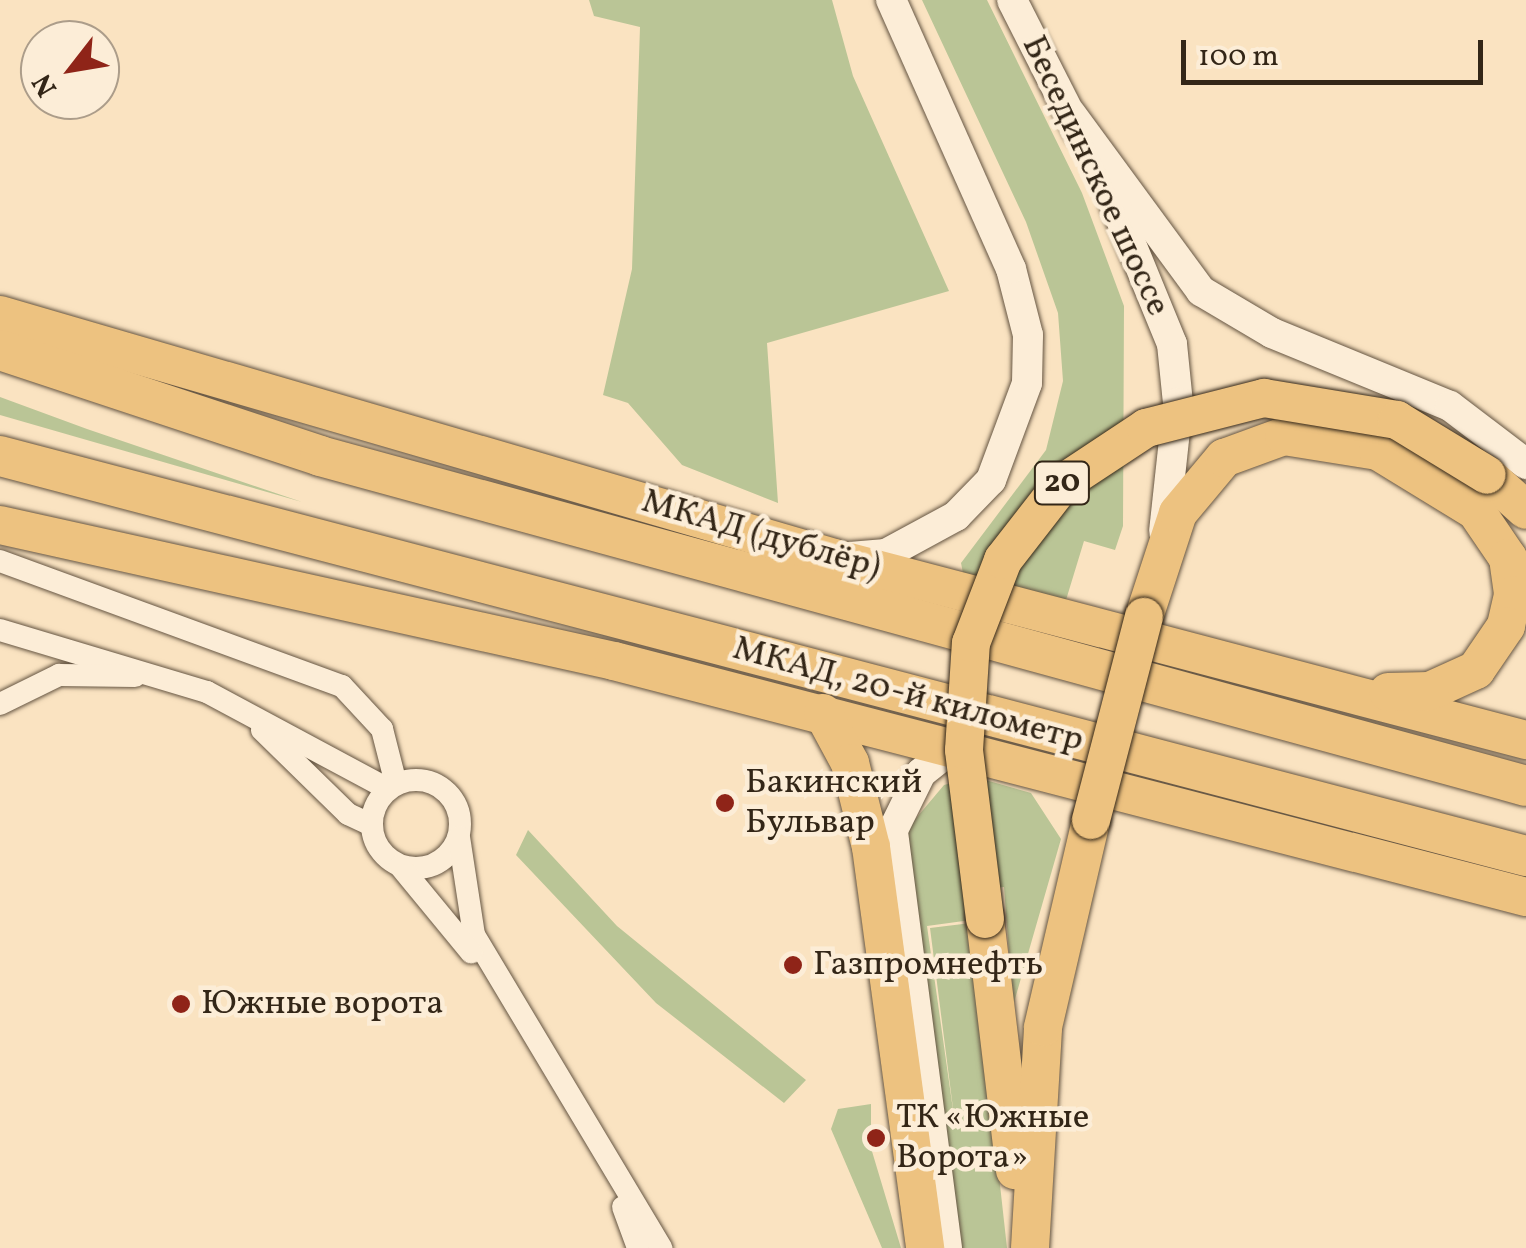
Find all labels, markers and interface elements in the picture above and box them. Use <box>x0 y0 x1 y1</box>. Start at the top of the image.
north arrow <box>20 20 120 120</box>
scale bar <box>1186 20 1488 82</box>
street label: Бесединское шоссе <box>1012 29 1178 323</box>
text: 100 m <box>1198 36 1279 78</box>
text: N <box>24 66 68 103</box>
road number: 20 <box>1032 456 1092 510</box>
street label: МКАД (дублёр) <box>637 481 885 589</box>
street label: МКАД, 20-й километр <box>728 628 1088 762</box>
place label: Бакинский Бульвар <box>745 762 922 844</box>
marker: Бакинский Бульвар <box>714 792 736 814</box>
place label: Газпромнефть <box>813 944 1043 986</box>
marker: Газпромнефть <box>782 954 804 976</box>
place label: Южные ворота <box>201 983 444 1025</box>
marker: Южные ворота <box>170 993 192 1015</box>
place label: ТК «Южные Ворота» <box>896 1097 1090 1179</box>
marker: ТК «Южные Ворота» <box>865 1127 887 1149</box>

